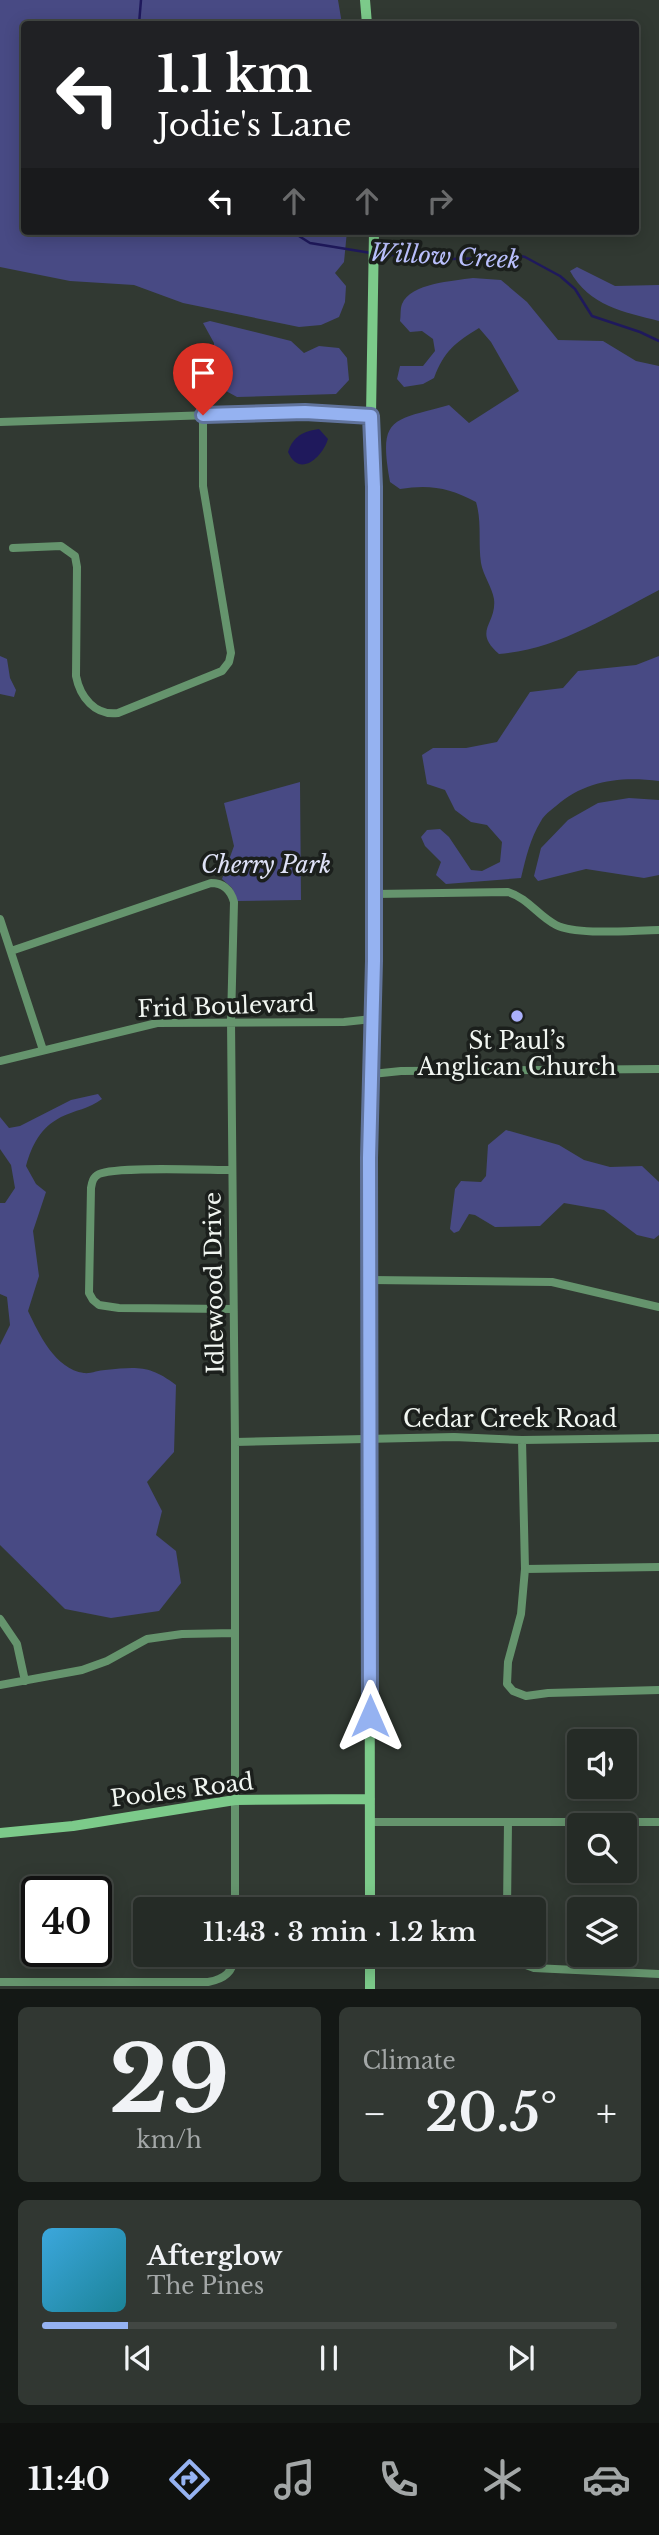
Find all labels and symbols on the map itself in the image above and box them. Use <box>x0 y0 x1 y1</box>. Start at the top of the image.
water label: Willow Creek <box>369 238 521 274</box>
pin <box>173 343 233 415</box>
park label: Cherry Park <box>201 851 331 879</box>
street label: Frid Boulevard <box>137 989 315 1023</box>
marker: St Paul’s Anglican Church <box>509 1008 525 1024</box>
place label: St Paul’s Anglican Church <box>417 1027 617 1081</box>
street label: Idlewood Drive <box>198 1192 230 1374</box>
street label: Cedar Creek Road <box>403 1405 617 1433</box>
position arrow <box>333 1679 407 1753</box>
street label: Pooles Road <box>109 1767 255 1813</box>
speed limit sign: 40 <box>21 1876 112 1967</box>

